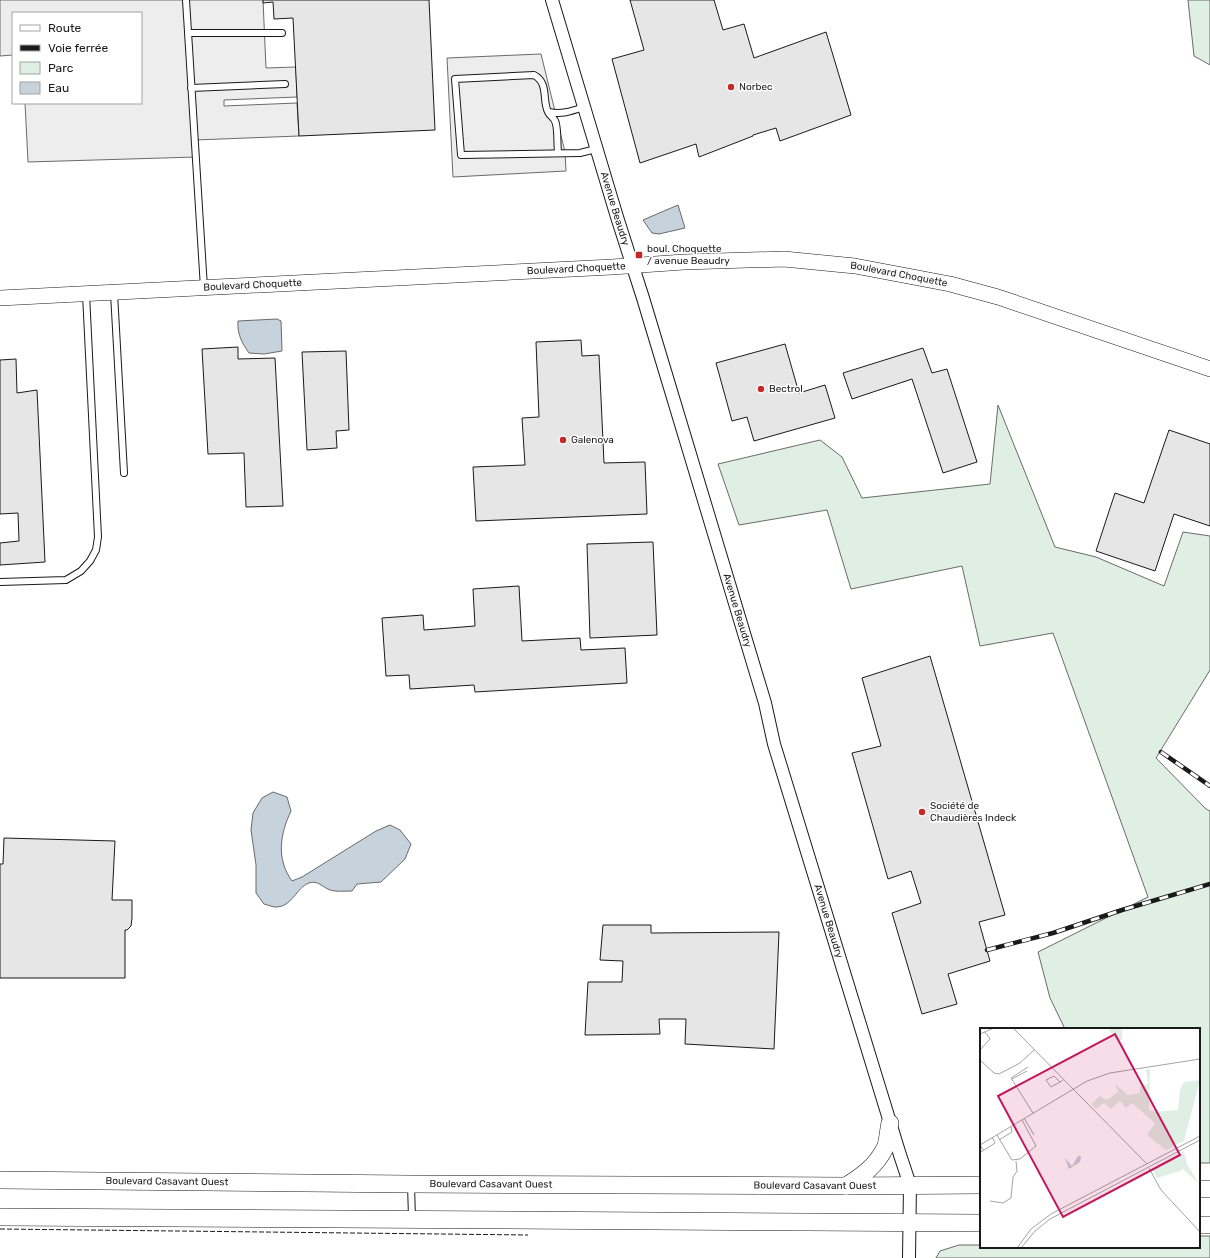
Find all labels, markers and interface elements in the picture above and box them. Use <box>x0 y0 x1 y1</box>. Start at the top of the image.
legend <box>12 12 142 104</box>
text: Route <box>48 21 82 35</box>
text: Voie ferrée <box>48 41 108 55</box>
text: Parc <box>48 61 74 75</box>
text: Eau <box>48 81 69 95</box>
place label: Norbec <box>739 81 773 93</box>
marker: Norbec <box>726 82 736 92</box>
street label: Avenue Beaudry <box>598 170 632 248</box>
place label: boul. Choquette / avenue Beaudry <box>647 243 730 267</box>
marker: boul. Choquette / avenue Beaudry <box>634 250 644 260</box>
street label: Boulevard Choquette <box>527 260 626 277</box>
street label: Boulevard Choquette <box>850 260 949 289</box>
street label: Boulevard Choquette <box>203 277 303 294</box>
place label: Bectrol <box>769 383 803 395</box>
marker: Bectrol <box>756 384 766 394</box>
place label: Galenova <box>571 434 614 446</box>
marker: Galenova <box>558 435 568 445</box>
street label: Avenue Beaudry <box>720 572 754 649</box>
place label: Société de Chaudières Indeck <box>930 800 1017 824</box>
marker: Société de Chaudières Indeck <box>917 807 927 817</box>
street label: Avenue Beaudry <box>811 883 845 960</box>
inset map <box>980 1028 1200 1248</box>
street label: Boulevard Casavant Ouest <box>106 1175 228 1188</box>
street label: Boulevard Casavant Ouest <box>430 1178 552 1191</box>
street label: Boulevard Casavant Ouest <box>754 1180 876 1192</box>

